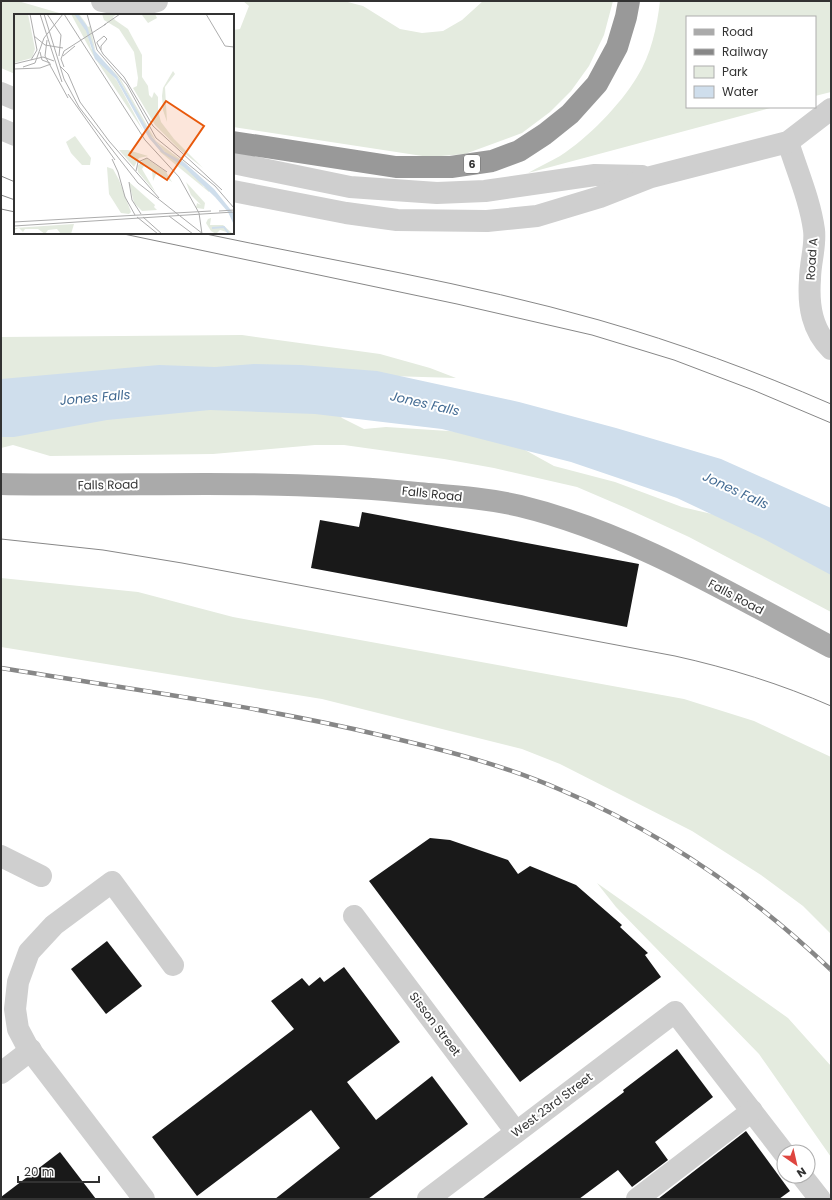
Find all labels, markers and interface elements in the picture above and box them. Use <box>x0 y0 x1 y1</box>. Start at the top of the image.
inset map <box>14 14 234 234</box>
legend <box>686 16 816 108</box>
text: Road <box>722 23 753 40</box>
text: Railway <box>722 43 768 60</box>
text: Park <box>722 63 749 80</box>
text: Water <box>722 83 759 100</box>
road number: 6 <box>464 155 480 173</box>
street label: Road A <box>802 237 821 281</box>
water label: Jones Falls <box>59 385 131 410</box>
water label: Jones Falls <box>388 386 462 421</box>
water label: Jones Falls <box>700 467 772 514</box>
street label: Falls Road <box>77 475 139 494</box>
street label: Falls Road <box>401 482 463 505</box>
street label: Falls Road <box>705 575 767 618</box>
street label: Sisson Street <box>406 988 465 1059</box>
street label: West 23rd Street <box>507 1068 596 1141</box>
north arrow <box>776 1144 816 1184</box>
scale bar <box>18 1158 99 1184</box>
text: 20 m <box>24 1163 54 1180</box>
text: N <box>794 1163 809 1181</box>

